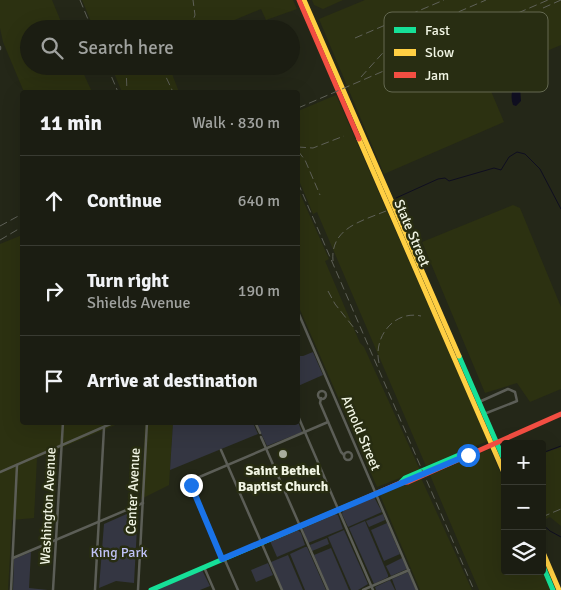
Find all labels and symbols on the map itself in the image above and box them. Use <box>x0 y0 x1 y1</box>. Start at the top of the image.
legend <box>384 12 548 92</box>
text: Fast <box>425 22 450 39</box>
text: Slow <box>425 44 454 61</box>
text: Jam <box>425 67 449 84</box>
street label: State Street <box>390 197 434 269</box>
street label: Arnold Street <box>338 393 384 473</box>
route start <box>457 444 480 467</box>
street label: Washington Avenue <box>36 447 60 565</box>
street label: Center Avenue <box>122 447 144 535</box>
marker: Saint Bethel Baptist Church <box>277 448 289 460</box>
place label: Saint Bethel Baptist Church <box>238 462 329 495</box>
route end <box>180 474 203 497</box>
park label: King Park <box>90 544 148 561</box>

